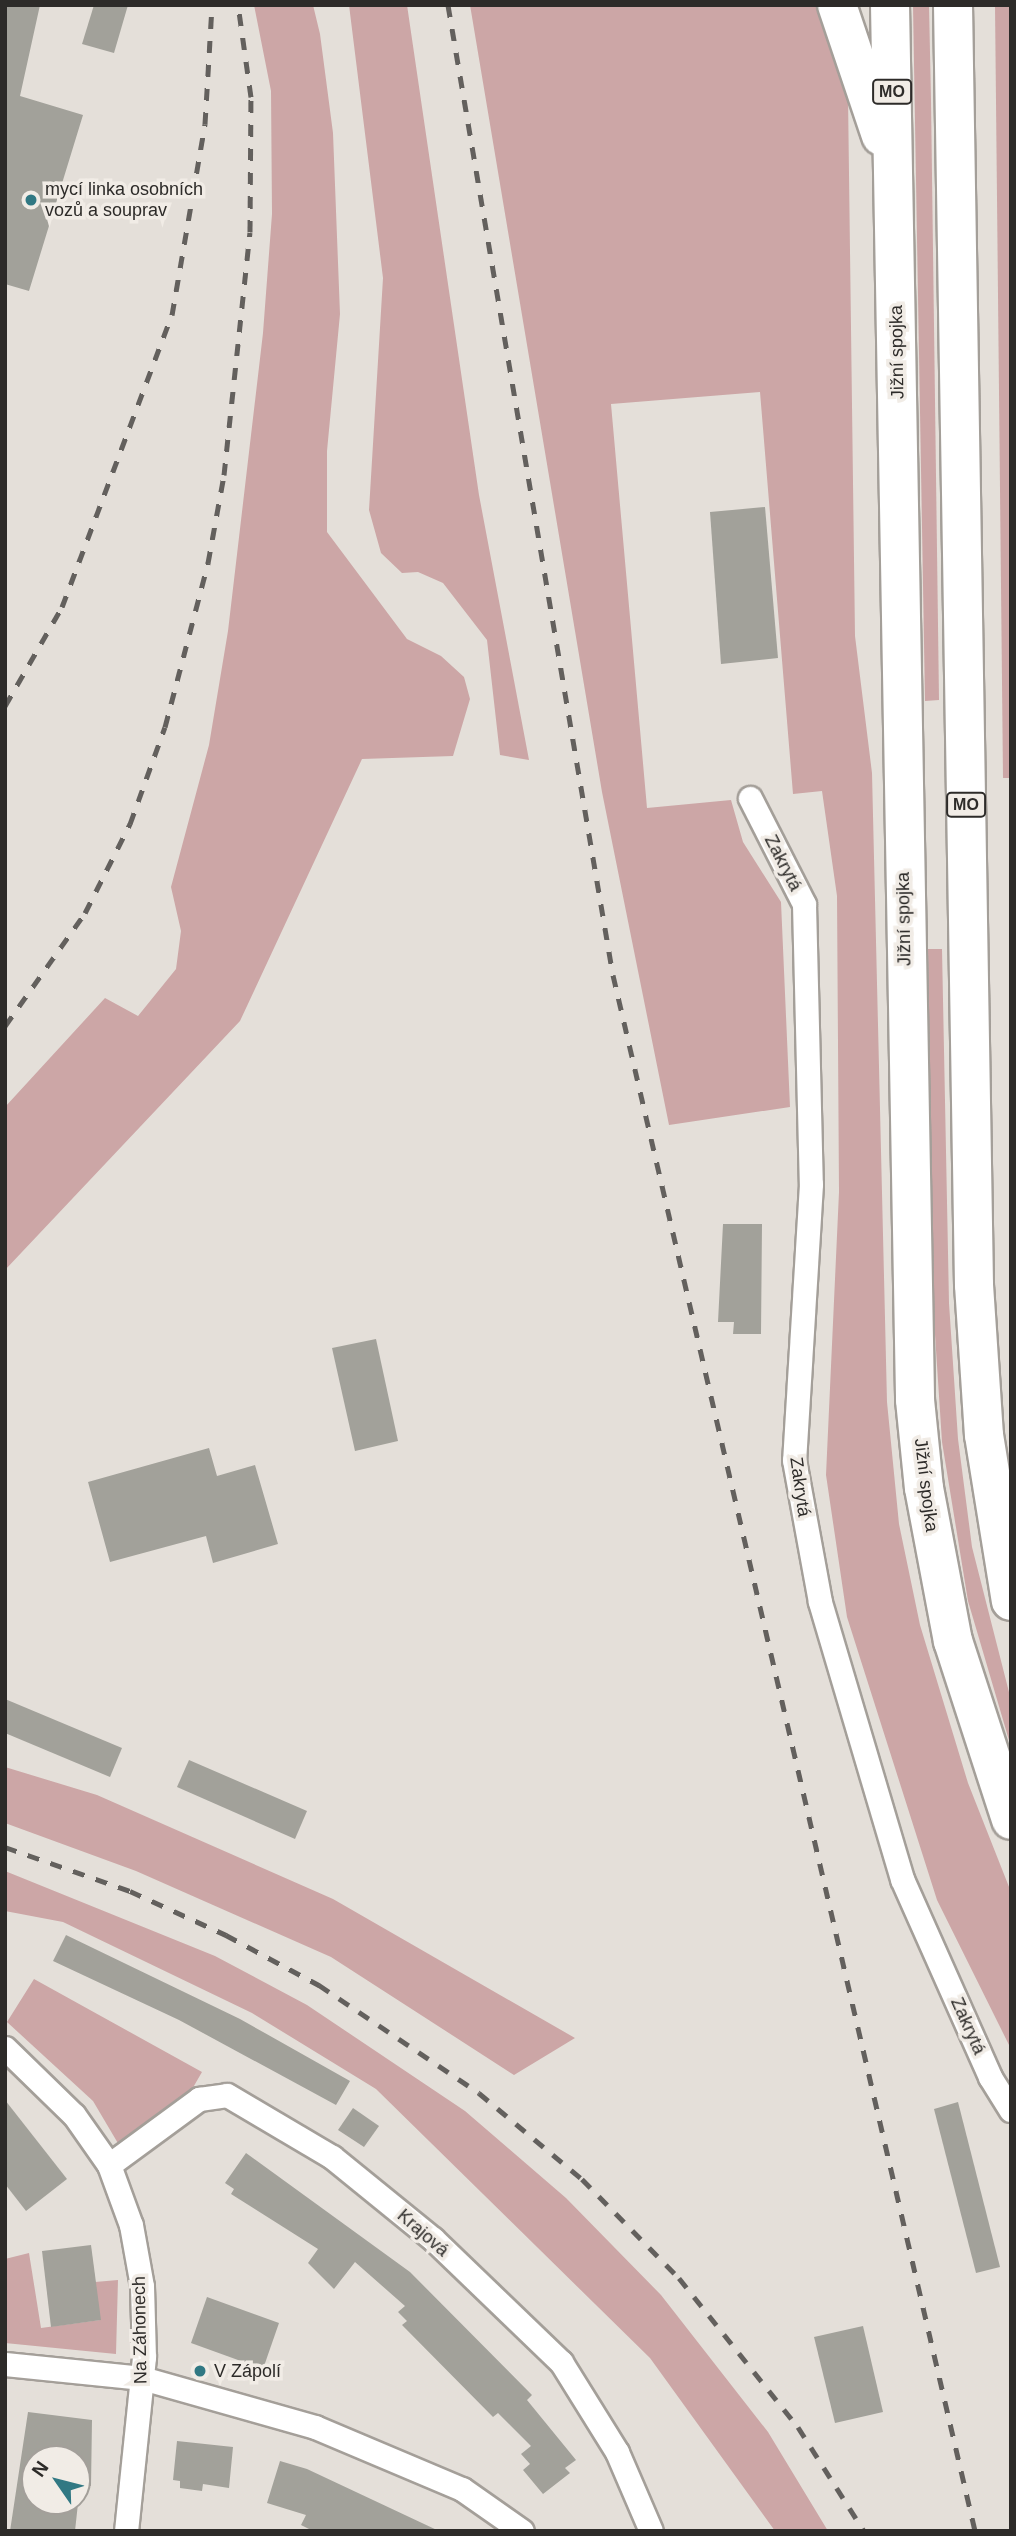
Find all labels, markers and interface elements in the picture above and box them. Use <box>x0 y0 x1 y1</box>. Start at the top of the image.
road number: MO <box>871 80 913 104</box>
place label: mycí linka osobních vozů a souprav <box>45 179 203 222</box>
marker: mycí linka osobních vozů a souprav <box>23 192 39 208</box>
street label: Jižní spojka <box>885 305 909 399</box>
road number: MO <box>945 792 987 818</box>
street label: Zakrytá <box>760 831 806 895</box>
street label: Jižní spojka <box>892 872 916 966</box>
street label: Jižní spojka <box>910 1437 942 1533</box>
street label: Zakrytá <box>785 1456 815 1518</box>
street label: Zakrytá <box>946 1994 990 2058</box>
street label: Krajová <box>393 2205 453 2261</box>
street label: Na Záhonech <box>128 2276 152 2384</box>
place label: V Zápolí <box>214 2360 281 2382</box>
marker: V Zápolí <box>192 2363 208 2379</box>
north arrow <box>21 2445 91 2515</box>
text: N <box>27 2457 53 2480</box>

